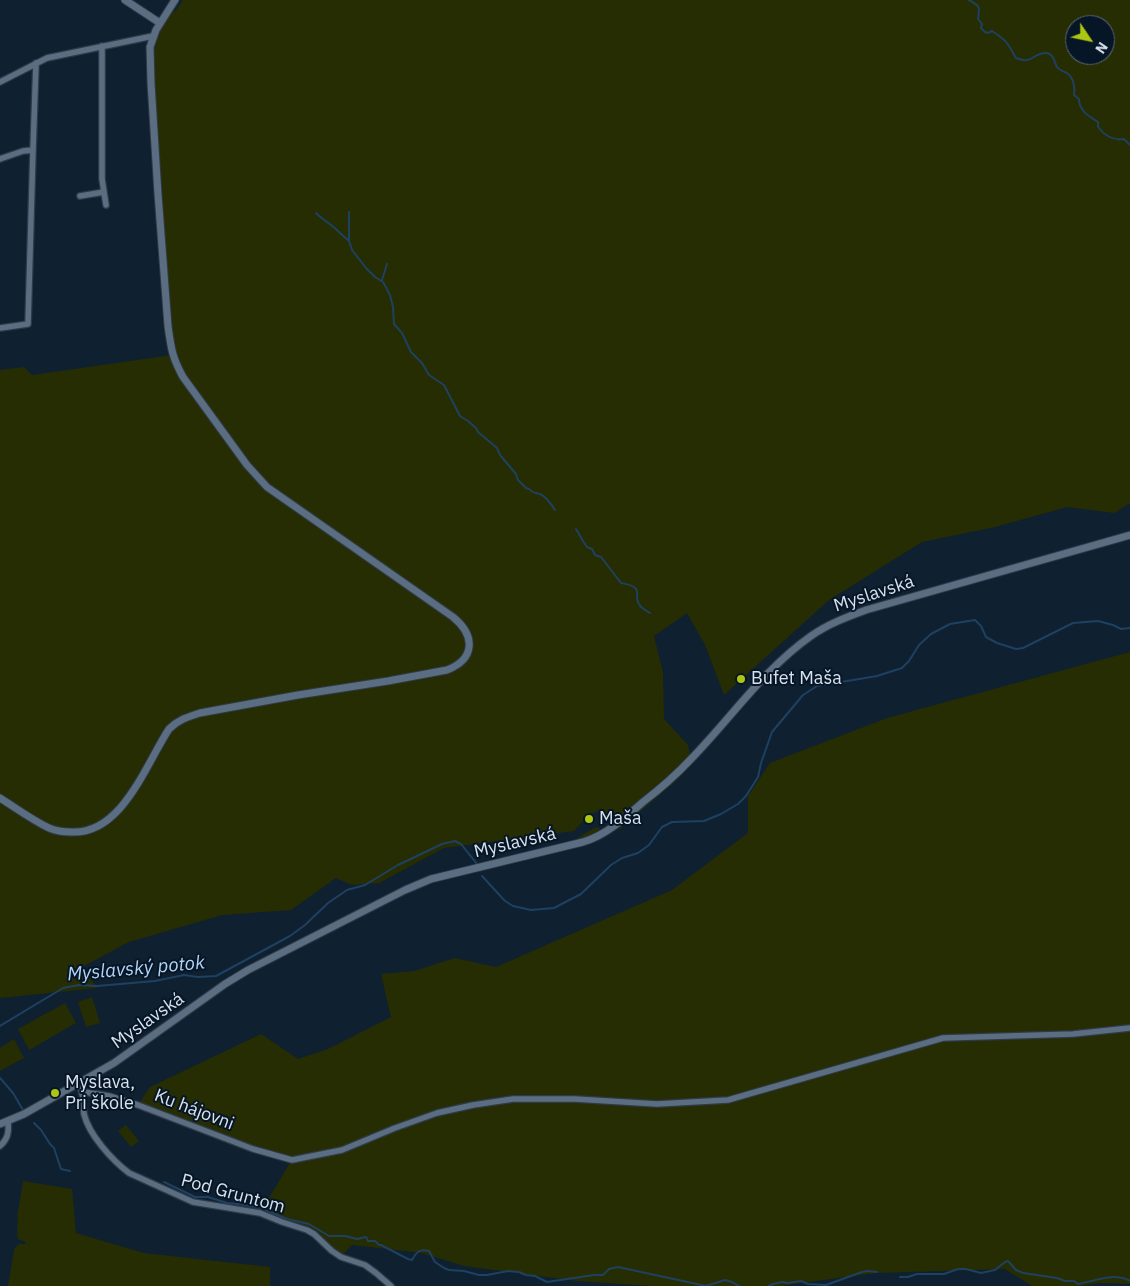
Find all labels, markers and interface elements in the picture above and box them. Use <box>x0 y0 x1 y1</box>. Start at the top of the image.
north arrow <box>1065 15 1115 65</box>
text: N <box>1091 39 1112 57</box>
street label: Myslavská <box>831 571 917 617</box>
place label: Bufet Maša <box>751 668 842 690</box>
marker: Bufet Maša <box>735 673 747 685</box>
place label: Maša <box>599 808 642 830</box>
marker: Maša <box>583 813 595 825</box>
street label: Myslavská <box>472 823 558 863</box>
water label: Myslavský potok <box>66 952 206 986</box>
street label: Myslavská <box>108 988 188 1054</box>
place label: Myslava, Pri škole <box>65 1072 135 1114</box>
street label: Ku hájovni <box>151 1085 237 1135</box>
marker: Myslava, Pri škole <box>49 1087 61 1099</box>
street label: Pod Gruntom <box>179 1170 287 1218</box>

